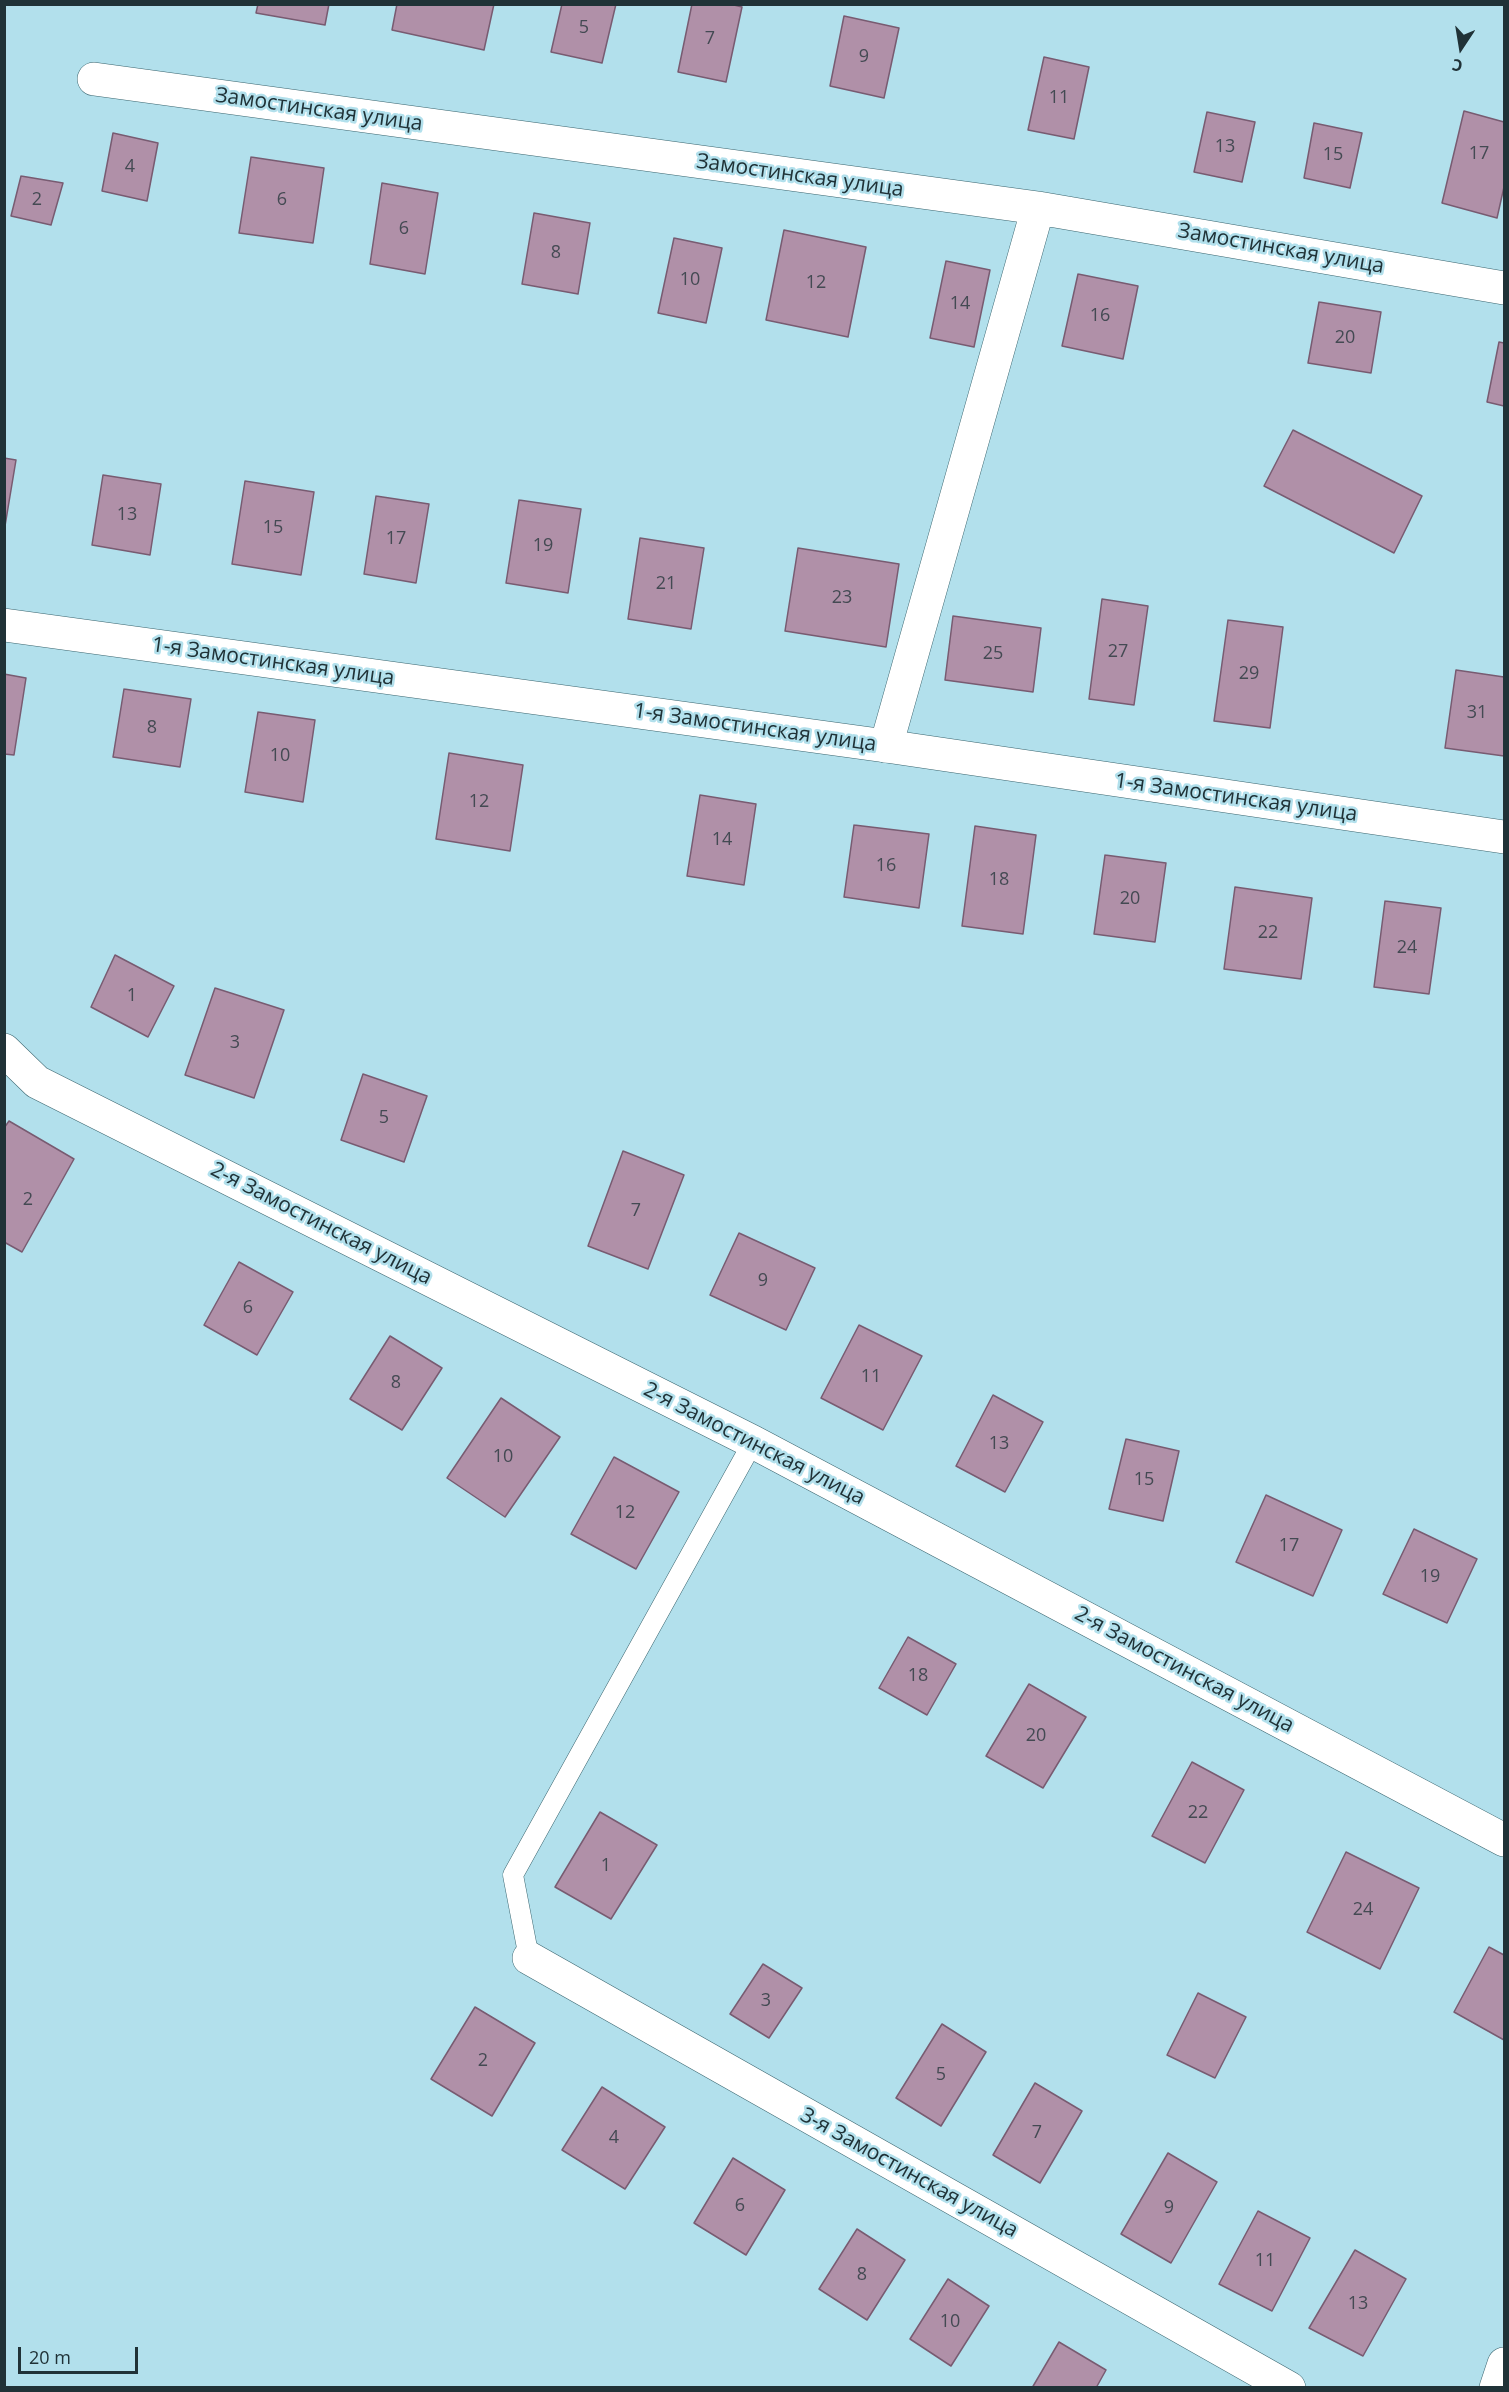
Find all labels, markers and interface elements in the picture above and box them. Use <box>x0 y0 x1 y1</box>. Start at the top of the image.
house number: 5 <box>579 17 589 39</box>
north arrow <box>1431 18 1491 78</box>
house number: 7 <box>705 28 715 50</box>
house number: 9 <box>859 46 869 68</box>
text: С <box>1450 54 1465 77</box>
street label: Замостинская улица <box>214 83 424 137</box>
house number: 11 <box>1049 87 1069 109</box>
house number: 13 <box>1215 136 1235 158</box>
house number: 17 <box>1469 143 1489 165</box>
house number: 15 <box>1323 144 1343 166</box>
street label: Замостинская улица <box>695 149 905 203</box>
house number: 4 <box>125 156 135 178</box>
house number: 2 <box>32 189 42 211</box>
house number: 6 <box>277 189 287 211</box>
house number: 6 <box>399 218 409 240</box>
street label: Замостинская улица <box>1176 218 1386 280</box>
house number: 8 <box>551 242 561 264</box>
house number: 10 <box>680 269 700 291</box>
house number: 12 <box>806 272 826 294</box>
house number: 14 <box>950 293 970 315</box>
house number: 16 <box>1090 305 1110 327</box>
house number: 20 <box>1335 327 1355 349</box>
house number: 13 <box>117 504 137 526</box>
house number: 15 <box>263 517 283 539</box>
house number: 17 <box>386 528 406 550</box>
house number: 19 <box>533 535 553 557</box>
house number: 21 <box>656 573 676 595</box>
house number: 23 <box>832 587 852 609</box>
street label: 1-я Замостинская улица <box>150 632 396 692</box>
house number: 27 <box>1108 641 1128 663</box>
house number: 25 <box>983 643 1003 665</box>
house number: 29 <box>1239 663 1259 685</box>
street label: 1-я Замостинская улица <box>632 698 878 758</box>
house number: 31 <box>1467 702 1487 724</box>
house number: 8 <box>147 717 157 739</box>
house number: 10 <box>270 745 290 767</box>
street label: 1-я Замостинская улица <box>1113 768 1359 828</box>
house number: 12 <box>469 791 489 813</box>
house number: 14 <box>712 829 732 851</box>
house number: 16 <box>876 855 896 877</box>
house number: 18 <box>989 869 1009 891</box>
house number: 20 <box>1120 888 1140 910</box>
house number: 22 <box>1258 922 1278 944</box>
house number: 24 <box>1397 937 1417 959</box>
house number: 1 <box>127 985 137 1007</box>
house number: 3 <box>230 1032 240 1054</box>
house number: 5 <box>379 1107 389 1129</box>
street label: 2-я Замостинская улица <box>206 1157 436 1291</box>
house number: 2 <box>23 1189 33 1211</box>
house number: 7 <box>631 1200 641 1222</box>
house number: 9 <box>758 1270 768 1292</box>
house number: 6 <box>243 1297 253 1319</box>
house number: 11 <box>861 1366 881 1388</box>
house number: 8 <box>391 1372 401 1394</box>
street label: 2-я Замостинская улица <box>639 1377 869 1511</box>
house number: 13 <box>989 1433 1009 1455</box>
house number: 10 <box>493 1446 513 1468</box>
house number: 15 <box>1134 1469 1154 1491</box>
house number: 12 <box>615 1502 635 1524</box>
house number: 17 <box>1279 1535 1299 1557</box>
house number: 19 <box>1420 1566 1440 1588</box>
street label: 2-я Замостинская улица <box>1070 1601 1298 1739</box>
house number: 18 <box>908 1665 928 1687</box>
house number: 20 <box>1026 1725 1046 1747</box>
house number: 22 <box>1188 1802 1208 1824</box>
house number: 1 <box>601 1855 611 1877</box>
house number: 24 <box>1353 1899 1373 1921</box>
house number: 3 <box>761 1990 771 2012</box>
house number: 2 <box>478 2050 488 2072</box>
house number: 5 <box>936 2064 946 2086</box>
street label: 3-я Замостинская улица <box>796 2103 1022 2243</box>
house number: 7 <box>1032 2122 1042 2144</box>
house number: 4 <box>609 2127 619 2149</box>
house number: 6 <box>735 2195 745 2217</box>
house number: 9 <box>1164 2197 1174 2219</box>
house number: 11 <box>1255 2250 1275 2272</box>
house number: 8 <box>857 2264 867 2286</box>
house number: 13 <box>1348 2293 1368 2315</box>
house number: 10 <box>940 2311 960 2333</box>
scale bar <box>21 2335 141 2373</box>
text: 20 m <box>29 2345 71 2369</box>

